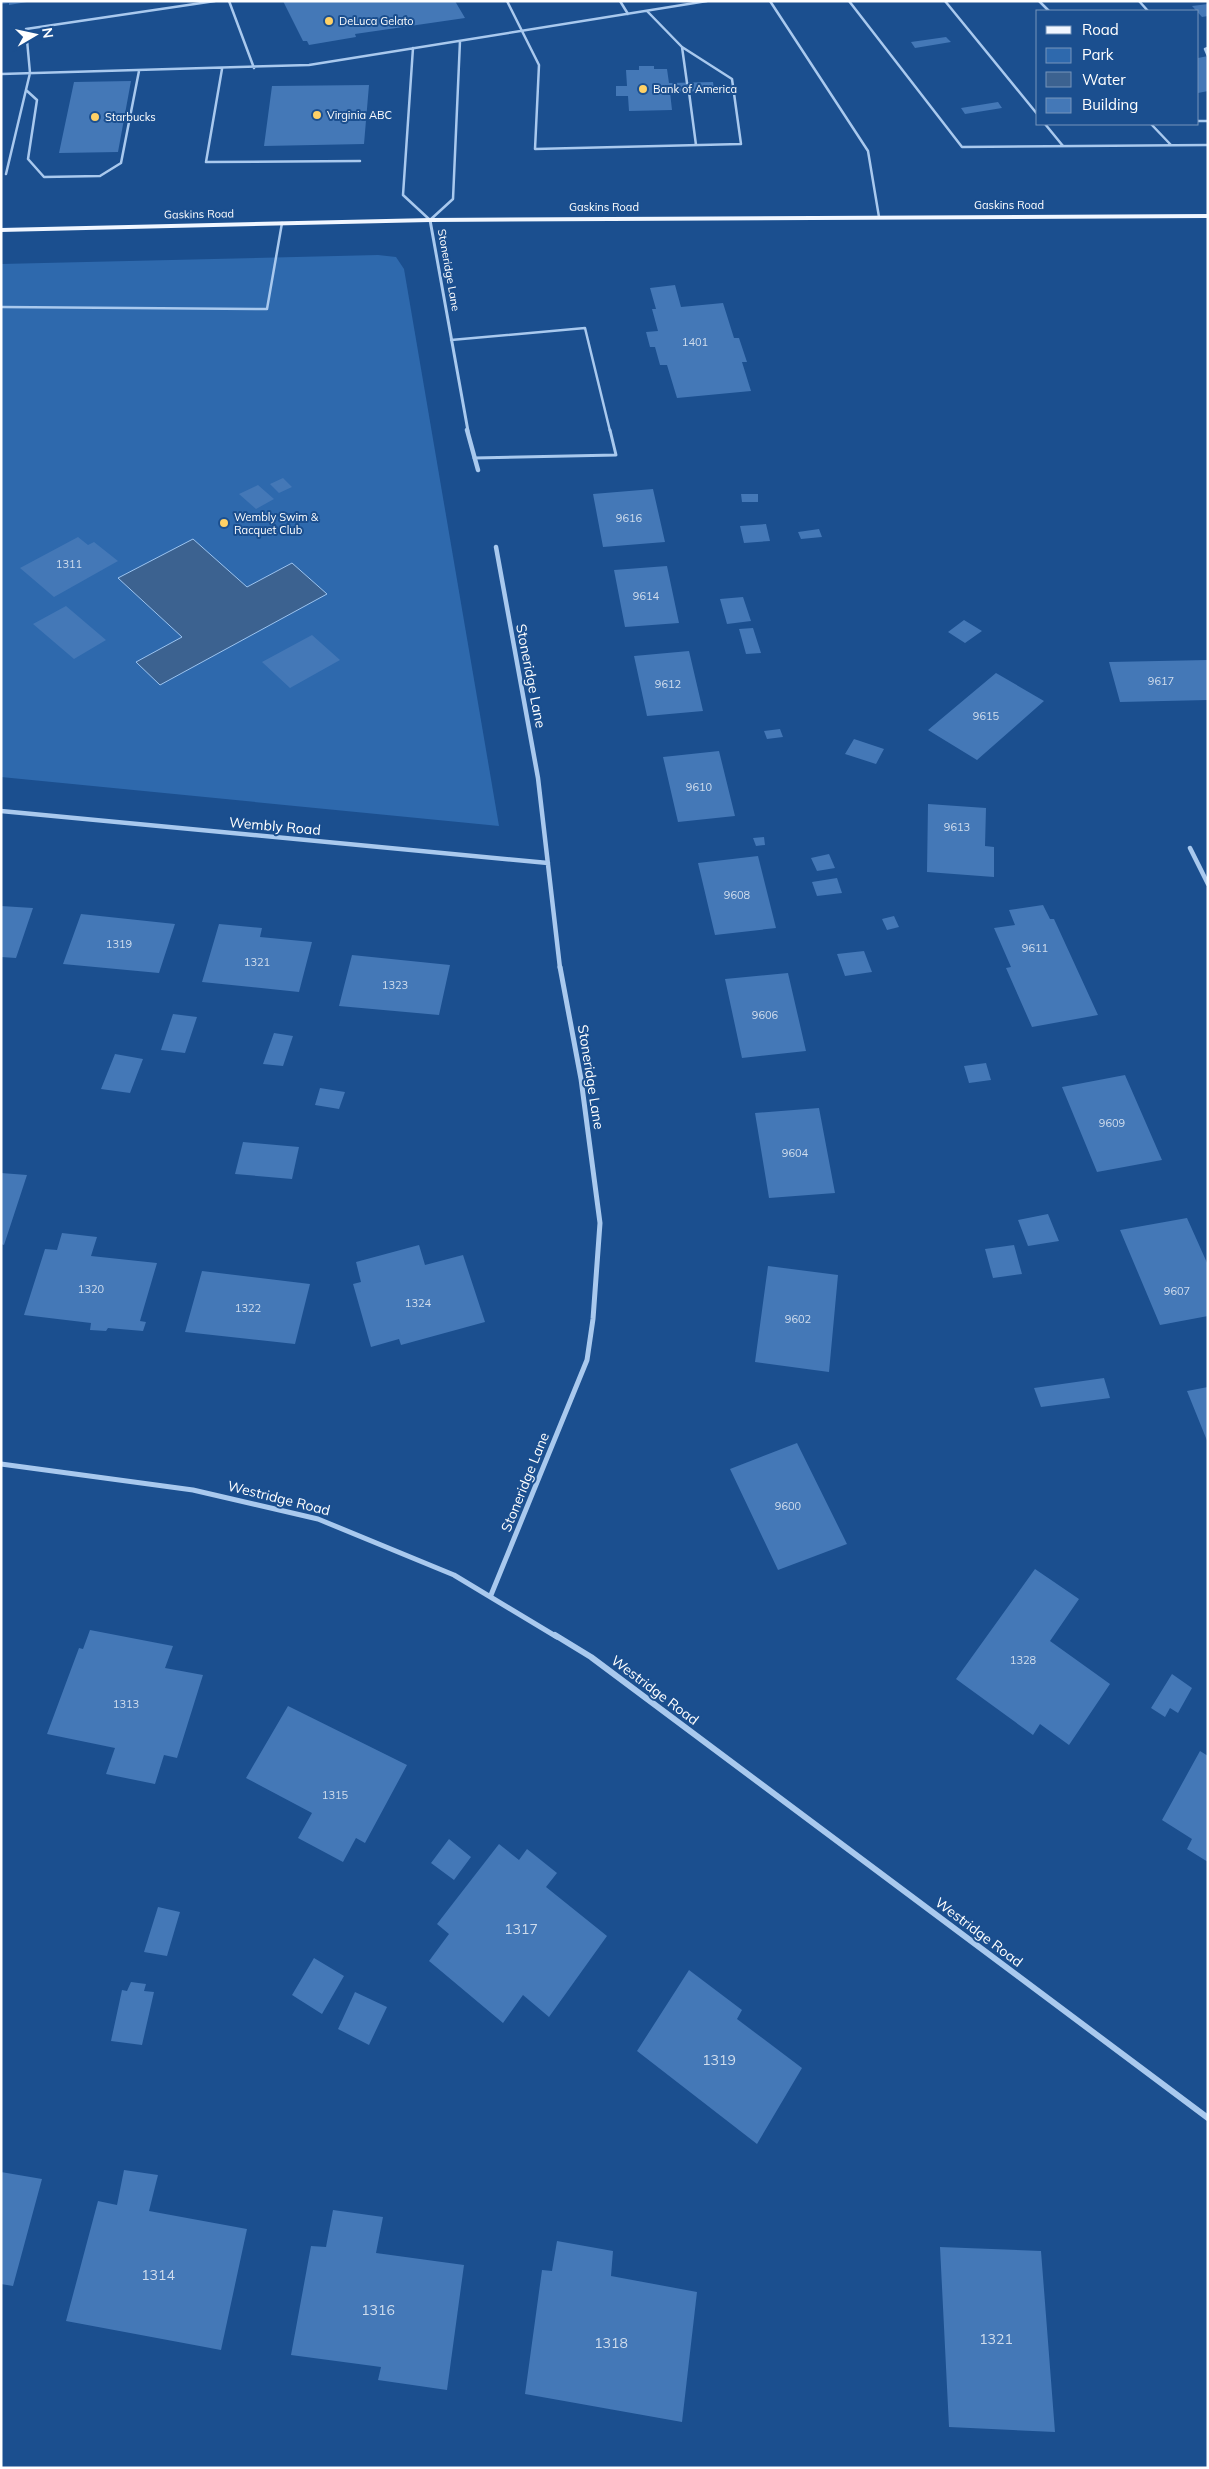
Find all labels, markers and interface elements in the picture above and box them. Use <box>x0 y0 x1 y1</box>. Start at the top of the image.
north arrow <box>10 10 60 60</box>
legend <box>1036 10 1199 125</box>
place label: DeLuca Gelato <box>339 14 414 28</box>
marker: DeLuca Gelato <box>323 15 335 27</box>
text: Road <box>1082 20 1119 39</box>
text: N <box>38 26 58 40</box>
text: Park <box>1082 45 1114 64</box>
text: Water <box>1082 70 1126 89</box>
place label: Bank of America <box>653 82 737 96</box>
marker: Bank of America <box>637 83 649 95</box>
text: Building <box>1082 95 1138 114</box>
place label: Virginia ABC <box>327 108 392 122</box>
marker: Virginia ABC <box>311 109 323 121</box>
place label: Starbucks <box>105 110 156 124</box>
marker: Starbucks <box>89 111 101 123</box>
street label: Gaskins Road <box>974 198 1044 212</box>
street label: Gaskins Road <box>569 200 639 214</box>
street label: Gaskins Road <box>164 206 234 222</box>
street label: Stoneridge Lane <box>435 228 463 312</box>
house number: 1401 <box>682 335 708 349</box>
place label: Wembly Swim & Racquet Club <box>234 510 319 537</box>
house number: 9616 <box>616 511 643 525</box>
marker: Wembly Swim & Racquet Club <box>218 517 230 529</box>
house number: 1311 <box>56 557 82 571</box>
house number: 9614 <box>633 589 660 603</box>
street label: Stoneridge Lane <box>512 622 550 730</box>
house number: 9617 <box>1148 674 1174 688</box>
house number: 9612 <box>655 677 682 691</box>
house number: 9615 <box>973 709 1000 723</box>
house number: 9610 <box>686 780 713 794</box>
street label: Wembly Road <box>228 813 322 839</box>
house number: 9613 <box>944 820 970 834</box>
house number: 9608 <box>724 888 751 902</box>
house number: 1319 <box>106 937 132 951</box>
house number: 9611 <box>1022 941 1048 955</box>
house number: 1321 <box>244 955 270 969</box>
house number: 1323 <box>382 978 408 992</box>
house number: 9606 <box>752 1008 779 1022</box>
street label: Stoneridge Lane <box>574 1023 608 1131</box>
house number: 9609 <box>1099 1116 1125 1130</box>
house number: 9604 <box>782 1146 809 1160</box>
house number: 1320 <box>78 1282 105 1296</box>
house number: 9607 <box>1164 1284 1190 1298</box>
house number: 1324 <box>405 1296 432 1310</box>
house number: 1322 <box>235 1301 262 1315</box>
house number: 9602 <box>785 1312 812 1326</box>
street label: Stoneridge Lane <box>497 1430 553 1534</box>
street label: Westridge Road <box>226 1477 332 1519</box>
house number: 9600 <box>775 1499 802 1513</box>
street label: Westridge Road <box>608 1651 702 1729</box>
house number: 1328 <box>1010 1653 1037 1667</box>
house number: 1313 <box>113 1697 139 1711</box>
house number: 1315 <box>322 1788 349 1802</box>
street label: Westridge Road <box>932 1893 1026 1971</box>
house number: 1317 <box>504 1920 538 1938</box>
house number: 1319 <box>702 2051 736 2069</box>
house number: 1314 <box>141 2266 175 2284</box>
house number: 1316 <box>361 2301 395 2319</box>
house number: 1321 <box>979 2330 1013 2348</box>
house number: 1318 <box>594 2334 628 2352</box>

